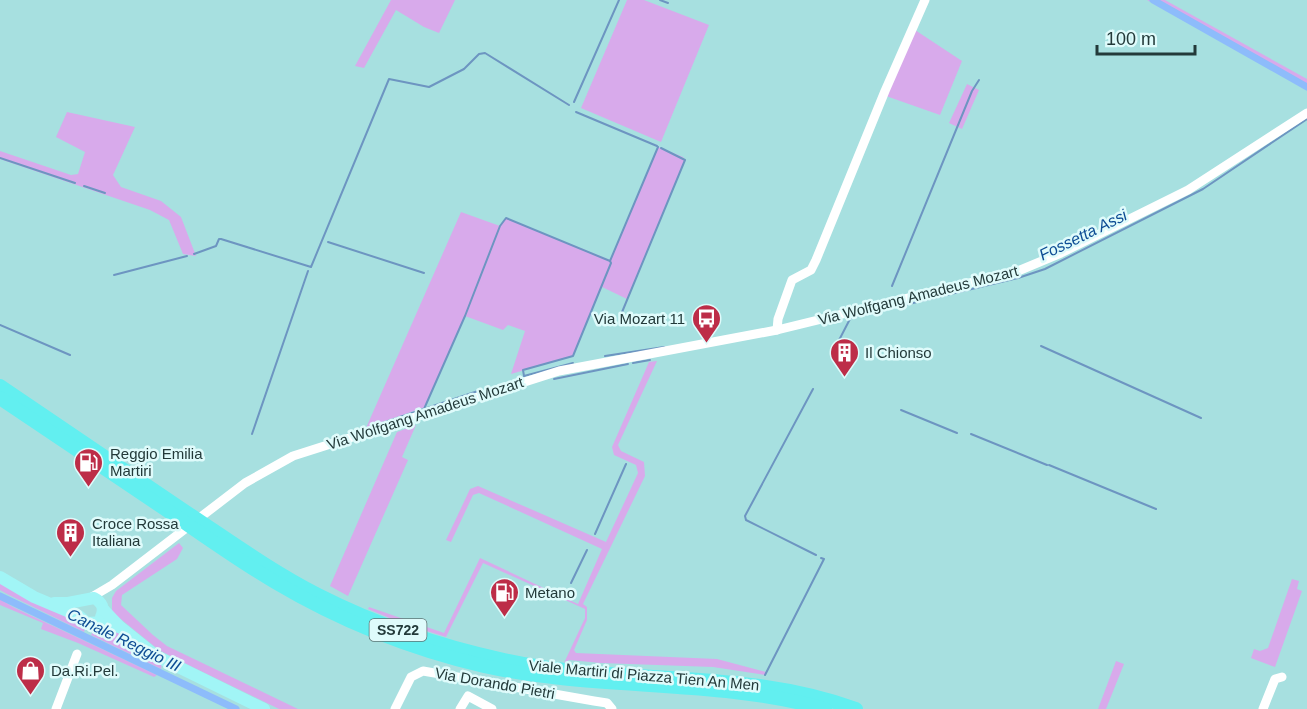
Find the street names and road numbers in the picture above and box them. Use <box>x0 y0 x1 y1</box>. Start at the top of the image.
street label: Via Wolfgang Amadeus Mozart <box>816 262 1021 328</box>
street label: Via Wolfgang Amadeus Mozart <box>325 373 526 453</box>
road number: SS722 <box>370 619 426 641</box>
street label: Viale Martiri di Piazza Tien An Men <box>528 656 760 694</box>
street label: Via Dorando Pietri <box>434 664 556 702</box>

